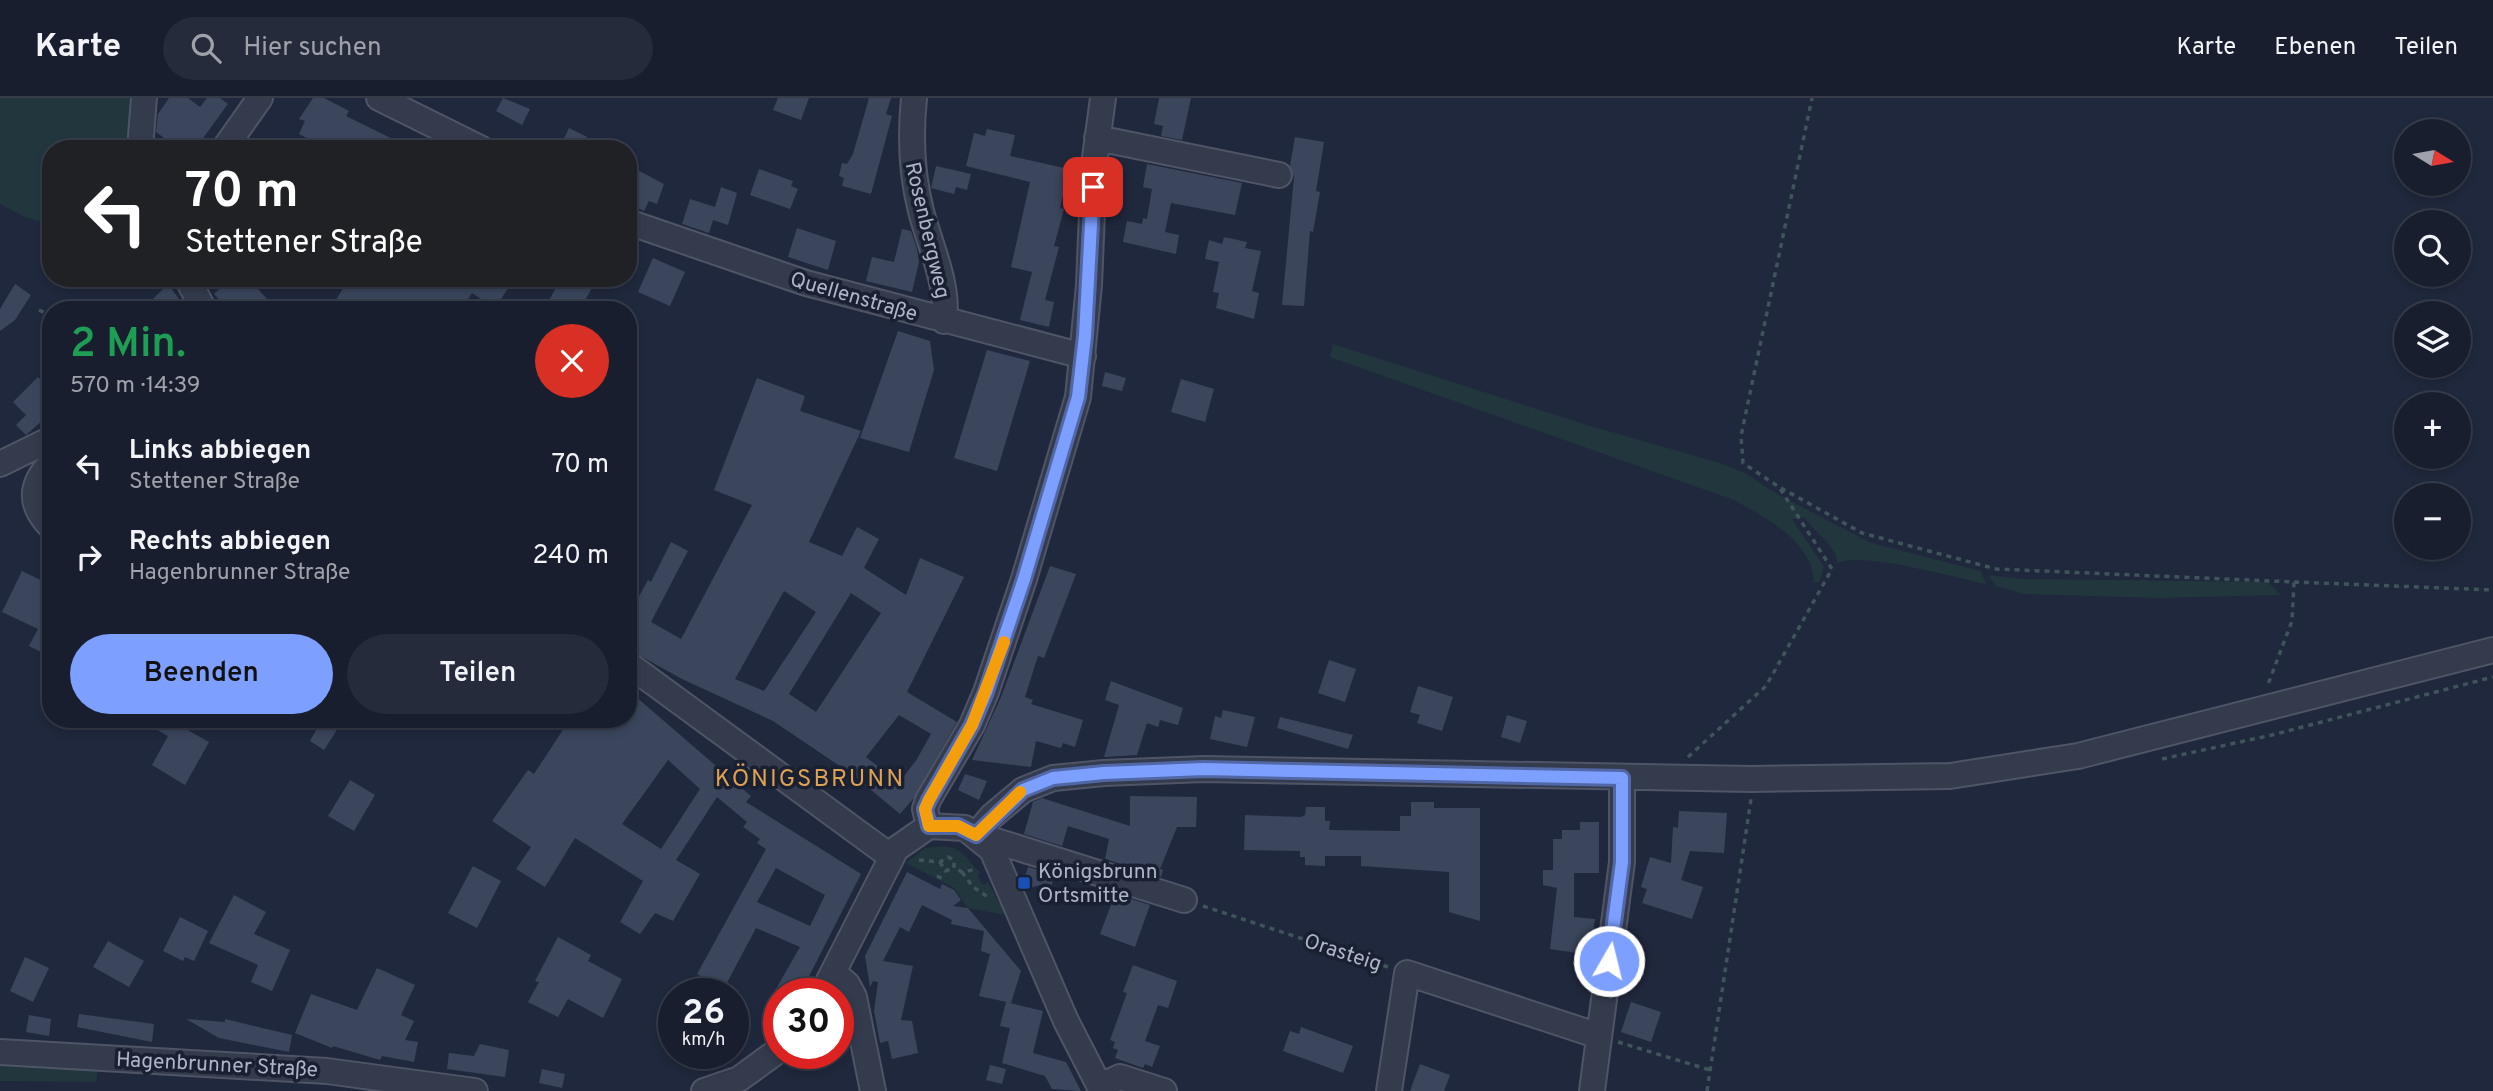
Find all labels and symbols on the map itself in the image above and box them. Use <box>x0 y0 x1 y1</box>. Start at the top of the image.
north arrow <box>2394 119 2471 196</box>
pin <box>1063 157 1123 217</box>
street label: Rosenbergweg <box>898 159 955 301</box>
street label: Quellenstraße <box>787 266 920 328</box>
district label: KÖNIGSBRUNN <box>715 763 905 795</box>
place label: Königsbrunn Ortsmitte <box>1038 859 1158 910</box>
marker: Königsbrunn Ortsmitte <box>1016 875 1032 891</box>
position arrow <box>1572 924 1646 998</box>
street label: Orasteig <box>1300 928 1385 979</box>
speed limit sign: 30 <box>763 978 854 1069</box>
street label: Hagenbrunner Straße <box>115 1047 319 1084</box>

